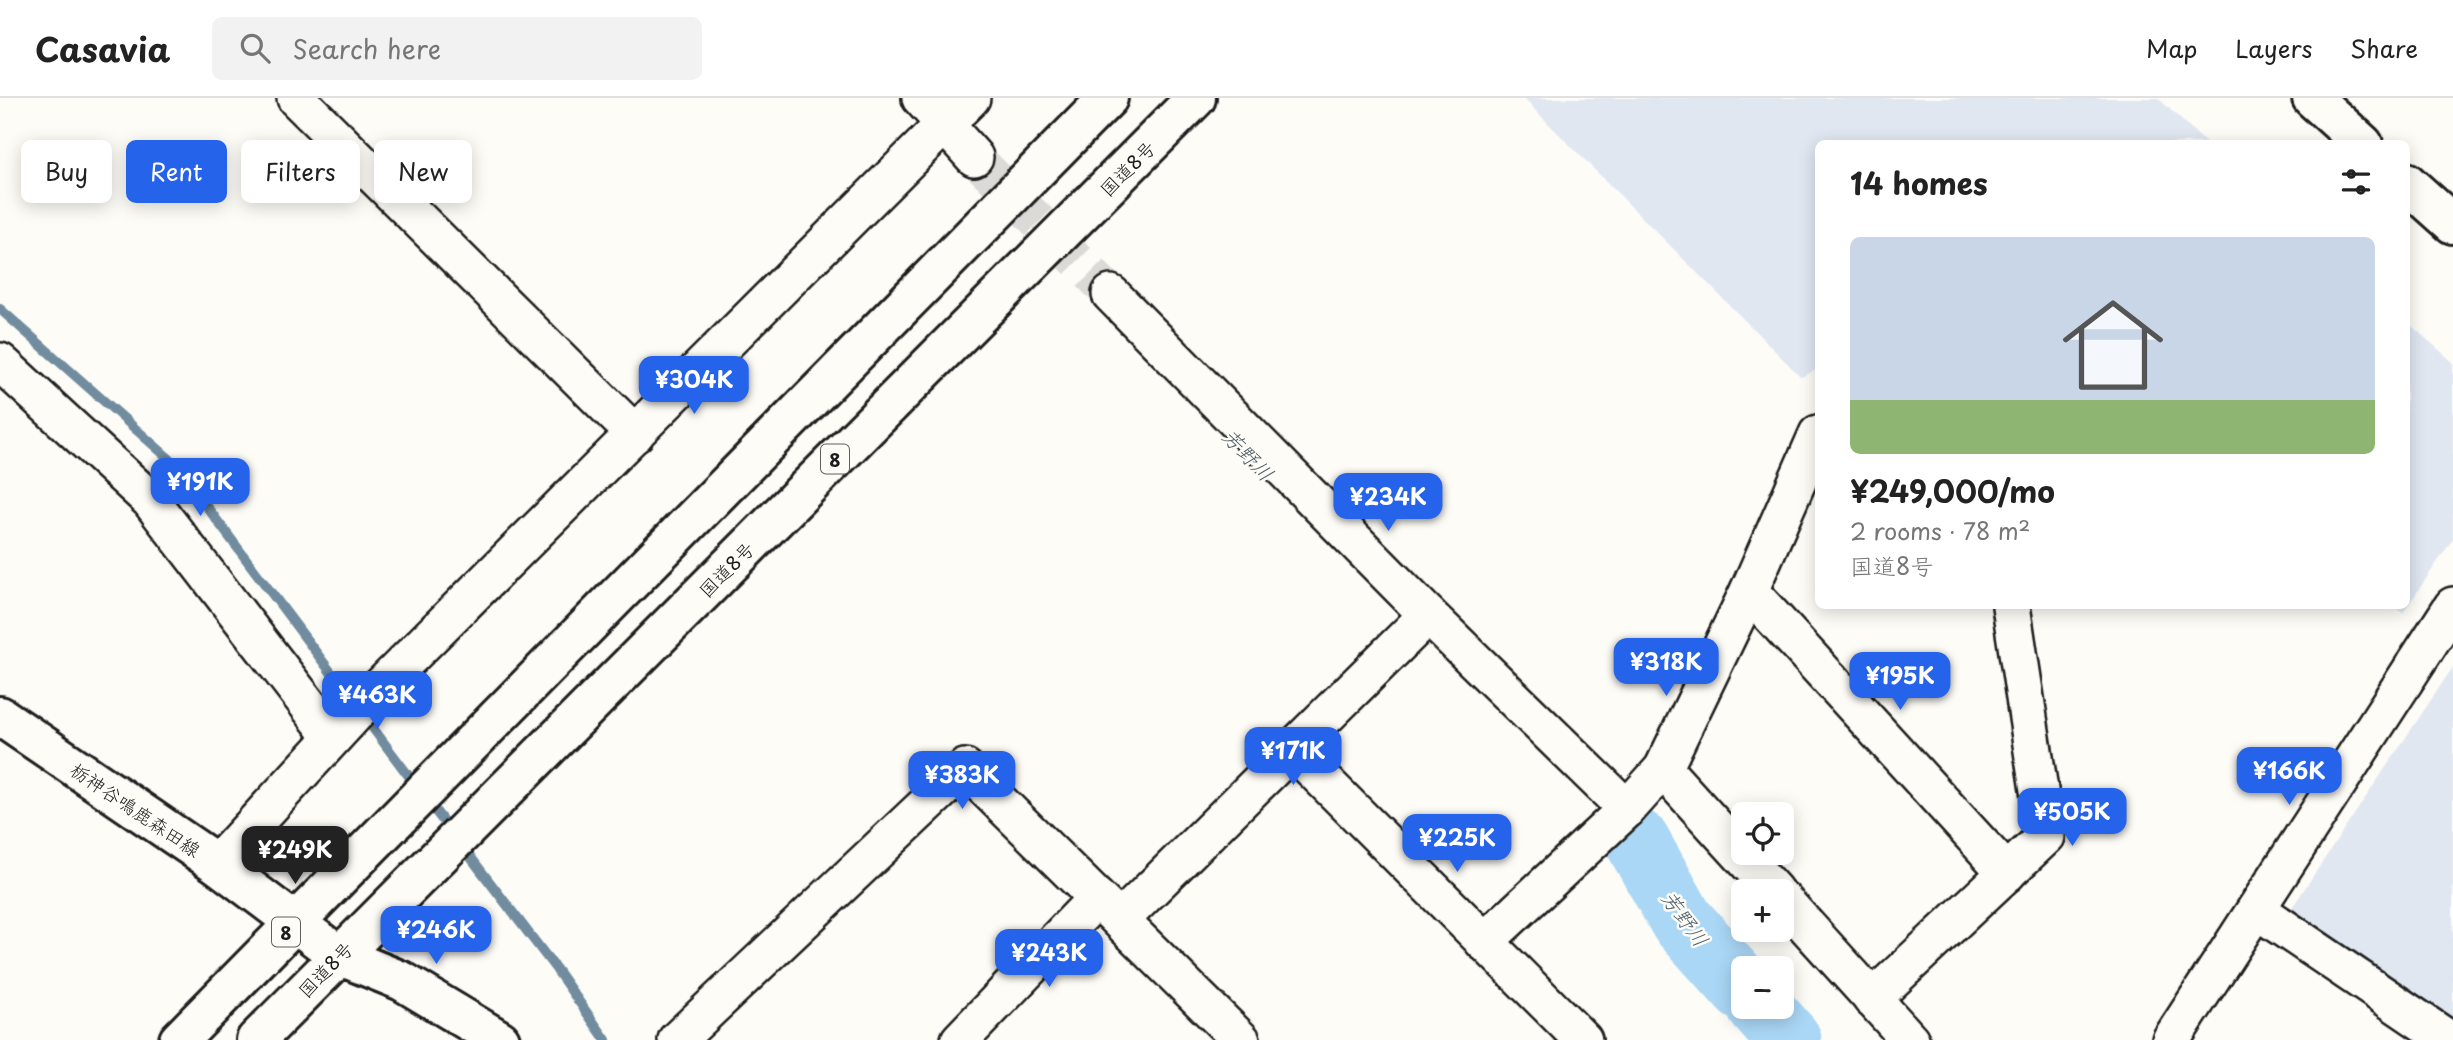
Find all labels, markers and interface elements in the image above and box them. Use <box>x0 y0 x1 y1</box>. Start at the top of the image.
search box <box>212 17 702 80</box>
text: Casavia <box>35 23 170 73</box>
icon: search <box>236 29 274 67</box>
text: Search here <box>292 29 441 68</box>
text: Map <box>2146 30 2197 66</box>
text: Layers <box>2235 30 2312 66</box>
text: Share <box>2350 30 2418 66</box>
street label: 国道8号 <box>1093 134 1161 202</box>
chip: Buy <box>21 140 112 203</box>
chip: Rent <box>126 140 227 203</box>
chip: Filters <box>241 140 360 203</box>
chip: New <box>374 140 472 203</box>
text: 14 homes <box>1850 160 1988 205</box>
icon: filters <box>2337 163 2375 201</box>
icon: home <box>2050 282 2176 408</box>
pin: ¥304K <box>645 356 743 416</box>
text: ¥304K <box>655 361 733 396</box>
water label: 芳野川 <box>1216 420 1282 488</box>
road number: 8 <box>821 444 849 474</box>
pin: ¥191K <box>151 458 249 518</box>
text: ¥191K <box>167 463 233 498</box>
text: ¥249,000/mo <box>1850 468 2055 513</box>
pin: ¥234K <box>1339 474 1437 533</box>
text: ¥234K <box>1349 478 1427 513</box>
text: 2 rooms · 78 m² <box>1850 513 2030 548</box>
street label: 国道8号 <box>692 535 760 603</box>
text: 国道8号 <box>1850 548 1933 583</box>
pin: ¥318K <box>1617 638 1715 698</box>
text: ¥318K <box>1630 643 1702 678</box>
pin: ¥195K <box>1851 652 1949 712</box>
text: ¥195K <box>1865 657 1935 692</box>
pin: ¥463K <box>328 672 426 731</box>
text: ¥463K <box>338 676 416 711</box>
pin: ¥171K <box>1244 728 1342 787</box>
text: ¥171K <box>1261 732 1325 767</box>
pin: ¥166K <box>2240 748 2338 807</box>
pin: ¥383K <box>913 752 1011 811</box>
text: ¥166K <box>2253 752 2325 787</box>
street label: 栃神谷鳴鹿森田線 <box>65 755 207 863</box>
text: ¥383K <box>924 756 1000 791</box>
pin: ¥505K <box>2023 788 2121 848</box>
text: ¥505K <box>2034 793 2110 828</box>
map controls <box>1731 802 1794 1019</box>
button: locate <box>1731 802 1794 865</box>
pin: ¥225K <box>1408 814 1506 874</box>
text: ¥225K <box>1418 819 1496 854</box>
pin: ¥249K <box>246 826 344 886</box>
text: ¥249K <box>258 831 332 866</box>
button: + <box>1731 879 1794 942</box>
water label: 芳野川 <box>1655 883 1717 953</box>
pin: ¥246K <box>387 906 485 966</box>
text: ¥246K <box>396 911 476 946</box>
road number: 8 <box>272 918 300 946</box>
pin: ¥243K <box>1000 930 1098 989</box>
street label: 国道8号 <box>291 934 359 1004</box>
text: ¥243K <box>1011 934 1087 969</box>
button: − <box>1731 956 1794 1019</box>

